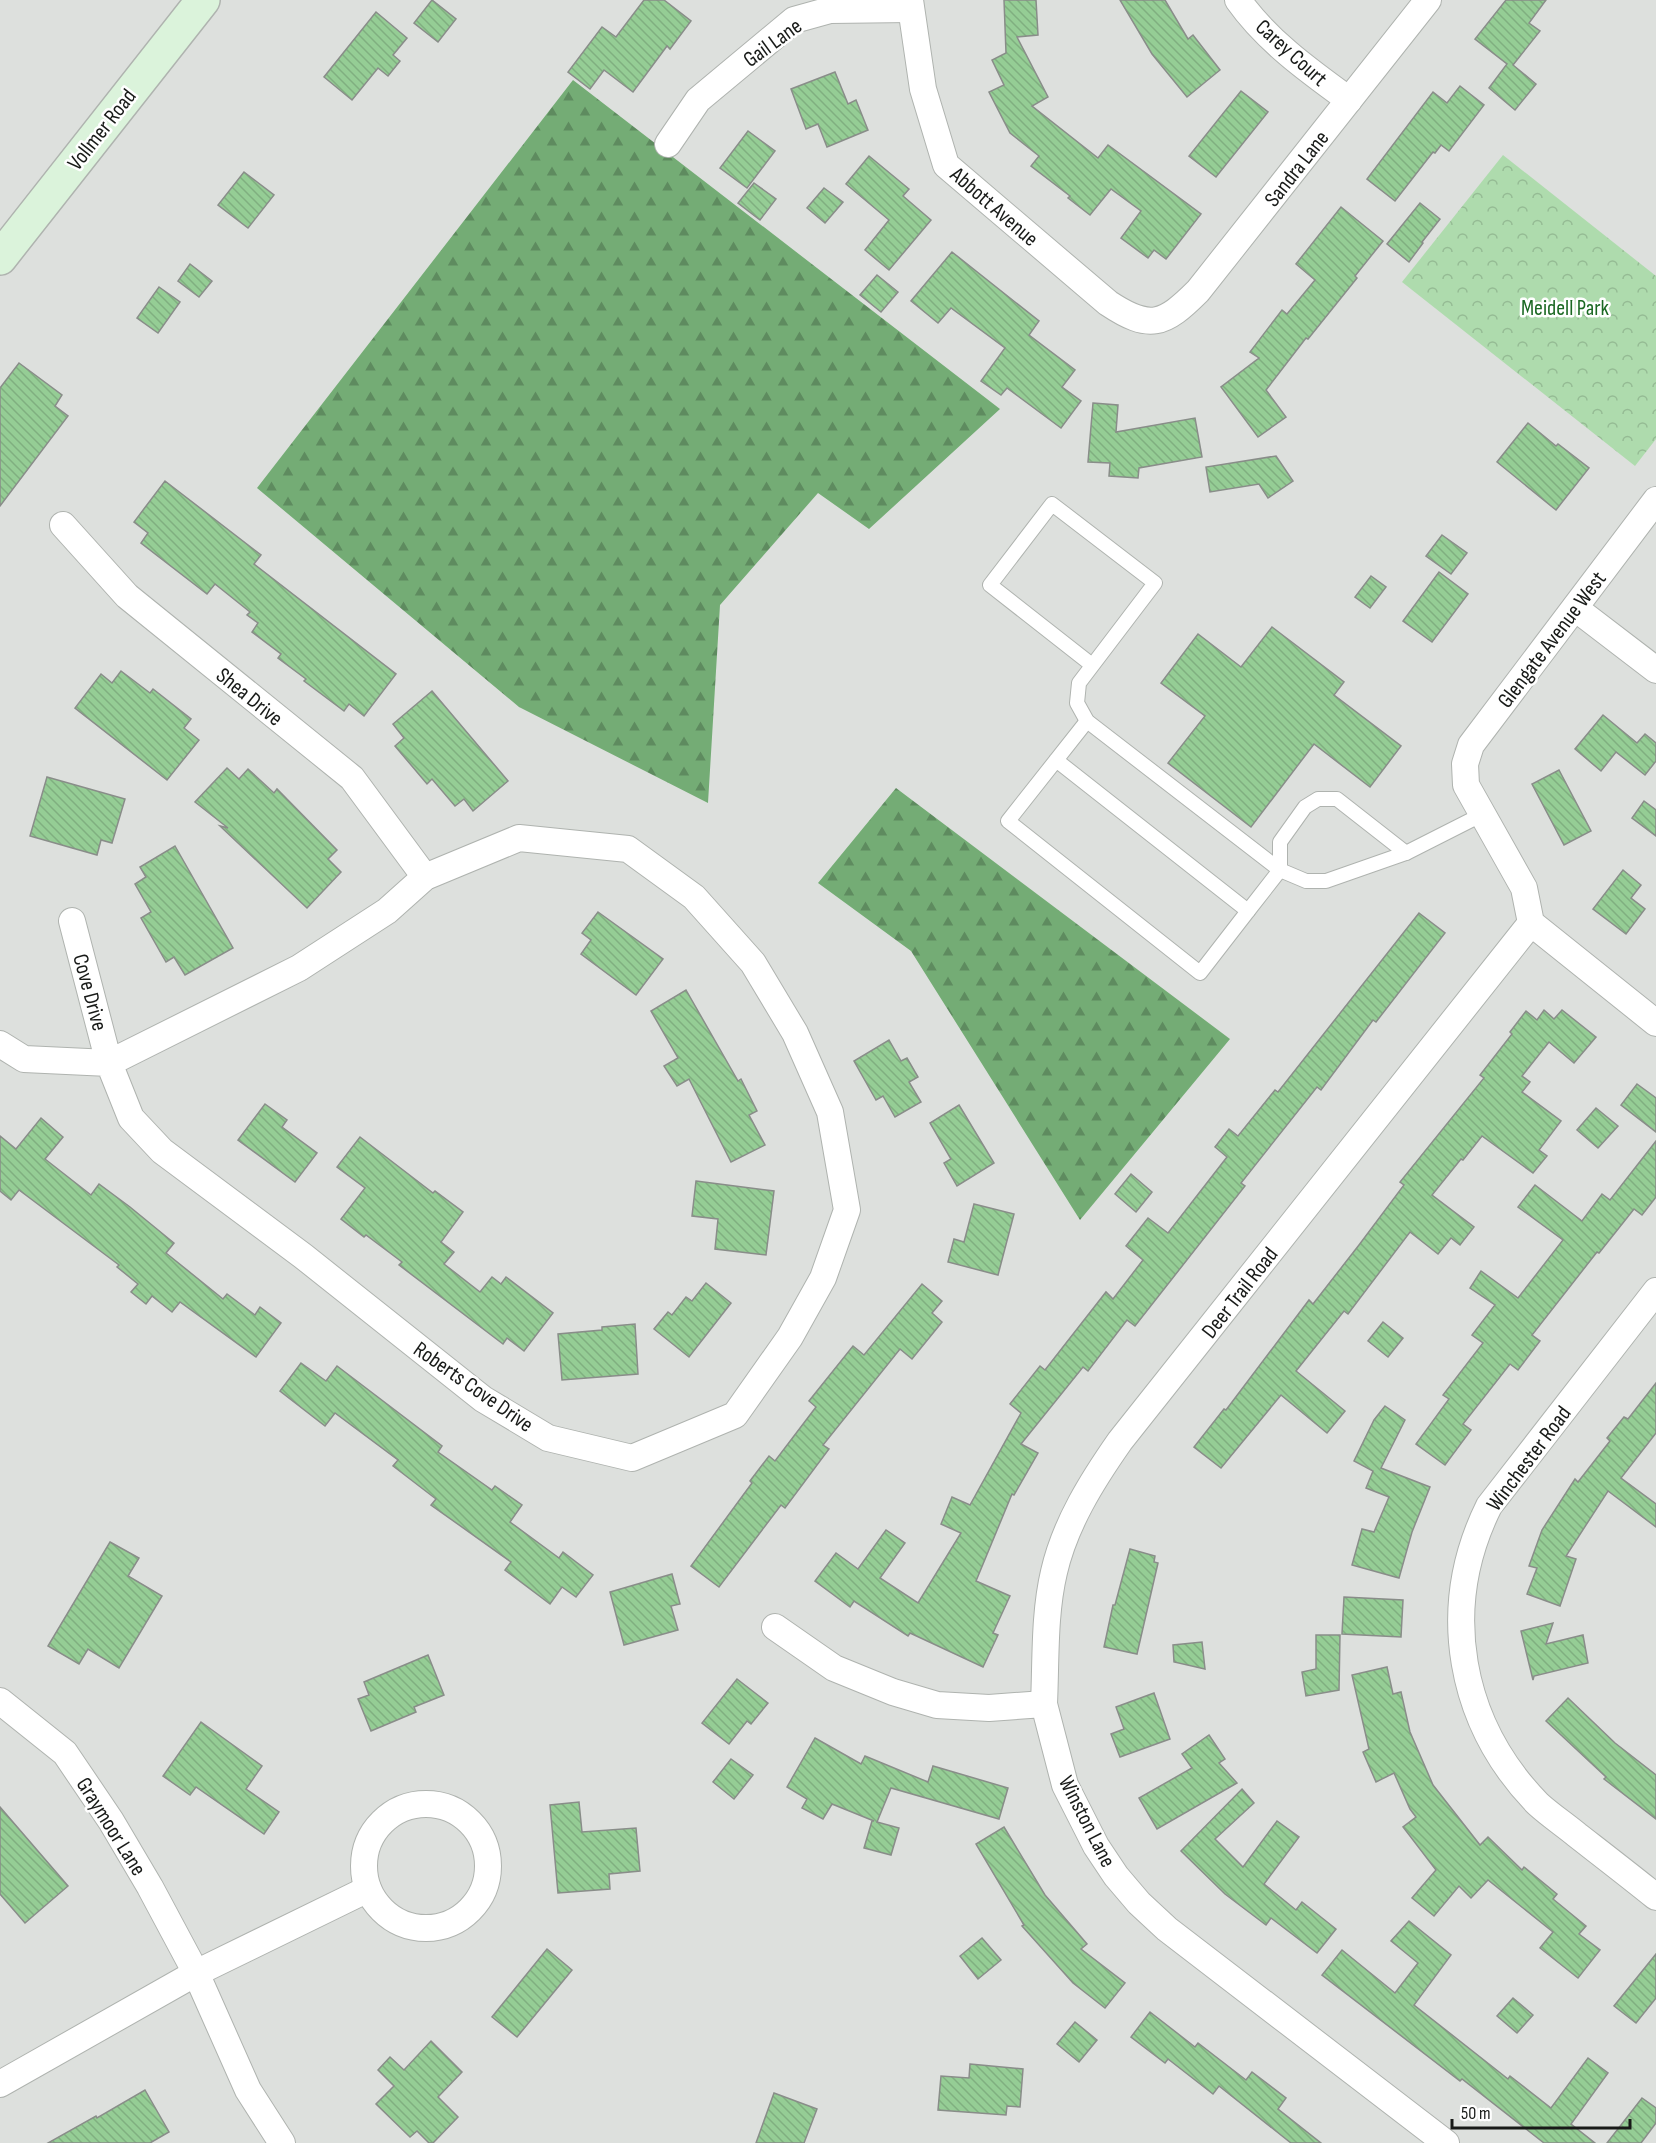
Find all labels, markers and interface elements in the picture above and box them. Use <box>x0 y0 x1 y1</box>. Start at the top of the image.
street label: Gail Lane <box>738 13 807 74</box>
street label: Carey Court <box>1249 14 1333 93</box>
street label: Vollmer Road <box>62 84 142 176</box>
street label: Sandra Lane <box>1259 125 1335 212</box>
street label: Abbott Avenue <box>944 161 1044 253</box>
park label: Meidell Park <box>1521 295 1610 322</box>
street label: Glengate Avenue West <box>1492 566 1612 713</box>
street label: Shea Drive <box>210 662 288 732</box>
street label: Cove Drive <box>66 951 113 1034</box>
street label: Deer Trail Road <box>1196 1242 1284 1344</box>
street label: Roberts Cove Drive <box>408 1336 538 1438</box>
street label: Winchester Road <box>1481 1401 1577 1517</box>
street label: Winston Lane <box>1052 1771 1121 1872</box>
street label: Graymoor Lane <box>70 1773 152 1881</box>
scale bar <box>1452 2092 1630 2130</box>
text: 50 m <box>1461 2103 1491 2124</box>

